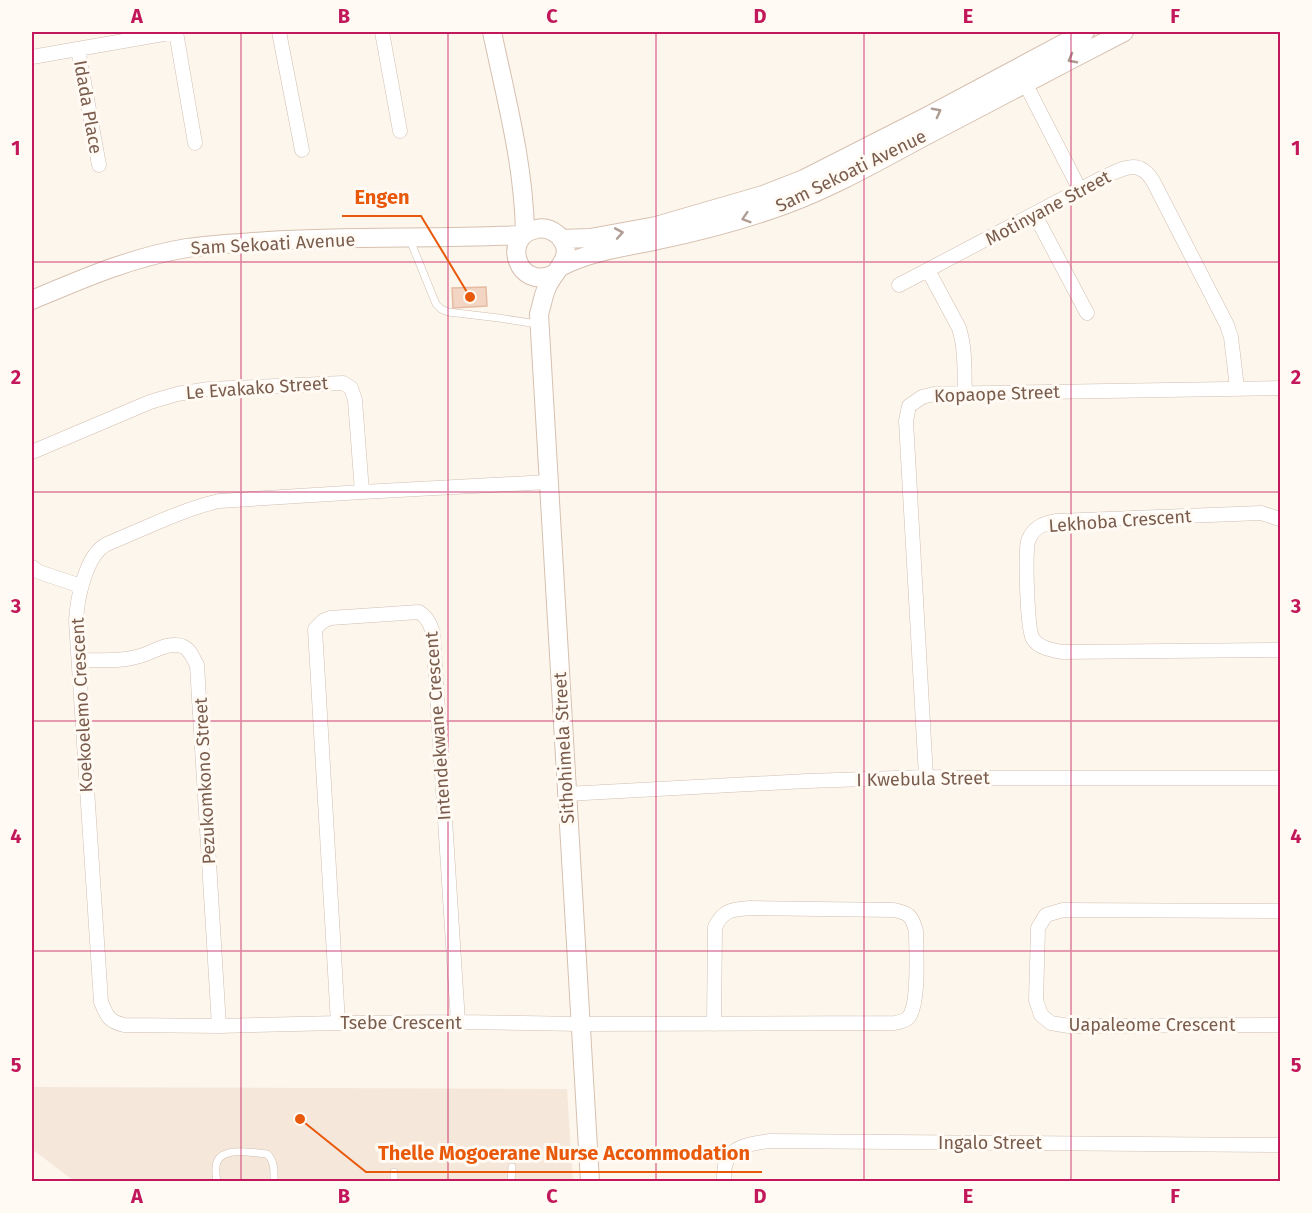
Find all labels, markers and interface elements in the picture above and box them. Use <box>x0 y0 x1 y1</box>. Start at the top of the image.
text: A <box>130 4 144 28</box>
text: B <box>338 4 350 28</box>
text: C <box>546 4 558 28</box>
text: D <box>753 4 767 28</box>
text: E <box>963 4 973 28</box>
text: F <box>1170 4 1180 28</box>
one-way arrow <box>1067 52 1078 63</box>
street label: Idada Place <box>69 59 107 155</box>
one-way arrow <box>930 108 941 119</box>
street label: Sam Sekoati Avenue <box>772 125 930 217</box>
text: 1 <box>11 136 21 160</box>
text: 1 <box>1291 136 1301 160</box>
street label: Motinyane Street <box>982 165 1115 250</box>
callout: Engen <box>342 178 421 216</box>
text: Engen <box>354 185 410 209</box>
one-way arrow <box>741 211 752 223</box>
one-way arrow <box>614 227 624 240</box>
street label: Sam Sekoati Avenue <box>190 229 356 259</box>
text: 2 <box>11 365 21 389</box>
text: 2 <box>1291 365 1301 389</box>
street label: Le Evakako Street <box>185 372 329 404</box>
street label: Kopaope Street <box>934 381 1061 407</box>
street label: Lekhoba Crescent <box>1048 505 1193 537</box>
text: 3 <box>10 594 21 618</box>
text: 3 <box>1290 594 1301 618</box>
street label: Koekoelemo Crescent <box>66 616 98 793</box>
street label: Intendekwane Crescent <box>420 630 456 821</box>
street label: Sithohimela Street <box>549 671 579 824</box>
street label: Pezukomkono Street <box>190 697 220 865</box>
street label: I Kwebula Street <box>856 767 990 791</box>
text: 4 <box>10 824 22 848</box>
text: 4 <box>1290 824 1302 848</box>
street label: Tsebe Crescent <box>340 1012 462 1034</box>
street label: Uapaleome Crescent <box>1069 1014 1236 1036</box>
text: 5 <box>11 1053 22 1077</box>
text: 5 <box>1291 1053 1302 1077</box>
street label: Ingalo Street <box>938 1132 1042 1154</box>
callout: Thelle Mogoerane Nurse Accommodation <box>366 1134 762 1172</box>
text: Thelle Mogoerane Nurse Accommodation <box>378 1141 750 1165</box>
text: A <box>130 1184 144 1208</box>
text: B <box>338 1184 350 1208</box>
text: C <box>546 1184 558 1208</box>
text: D <box>753 1184 767 1208</box>
text: E <box>963 1184 973 1208</box>
text: F <box>1170 1184 1180 1208</box>

